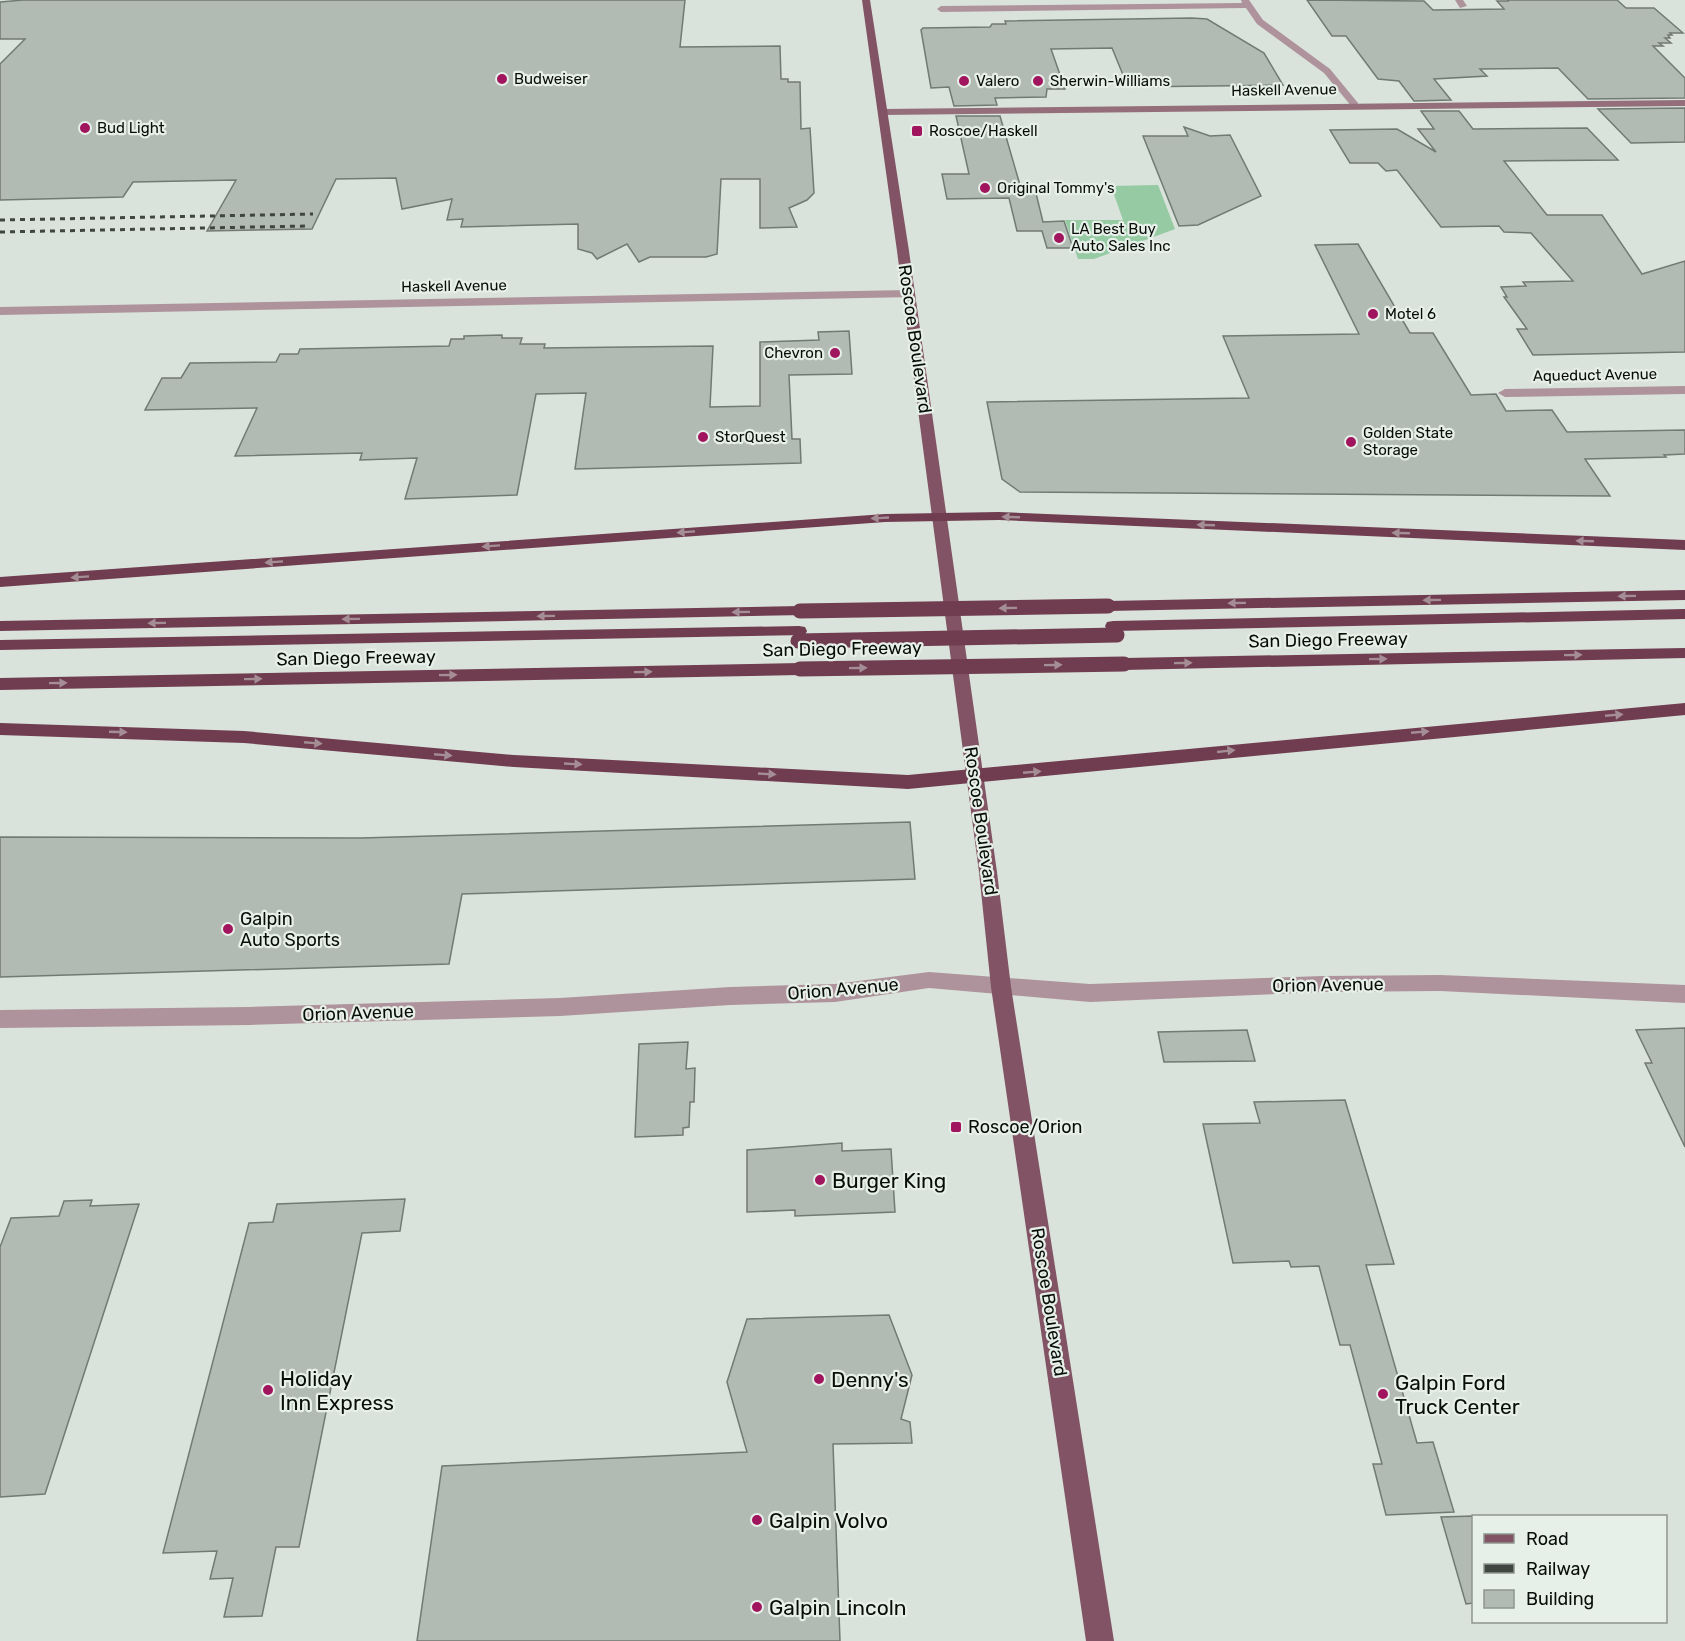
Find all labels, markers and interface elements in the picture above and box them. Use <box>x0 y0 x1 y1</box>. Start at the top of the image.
place label: Budweiser <box>514 70 588 88</box>
marker: Budweiser <box>495 72 509 86</box>
place label: Valero <box>976 72 1019 90</box>
place label: Sherwin-Williams <box>1050 72 1170 90</box>
marker: Valero <box>957 74 971 88</box>
marker: Sherwin-Williams <box>1031 74 1045 88</box>
street label: Haskell Avenue <box>1231 80 1337 100</box>
place label: Bud Light <box>97 119 165 137</box>
marker: Bud Light <box>78 121 92 135</box>
place label: Roscoe/Haskell <box>929 122 1038 140</box>
marker: Roscoe/Haskell <box>910 124 924 138</box>
place label: Original Tommy's <box>997 179 1115 197</box>
marker: Original Tommy's <box>978 181 992 195</box>
place label: LA Best Buy Auto Sales Inc <box>1071 220 1171 255</box>
marker: LA Best Buy Auto Sales Inc <box>1052 231 1066 245</box>
street label: Roscoe Boulevard <box>894 263 936 415</box>
street label: Haskell Avenue <box>401 276 507 296</box>
place label: Motel 6 <box>1385 305 1436 323</box>
marker: Motel 6 <box>1366 307 1380 321</box>
place label: Chevron <box>764 344 823 362</box>
marker: Chevron <box>828 346 842 360</box>
street label: Aqueduct Avenue <box>1533 365 1657 385</box>
place label: Golden State Storage <box>1363 424 1453 459</box>
place label: StorQuest <box>715 428 786 446</box>
marker: StorQuest <box>696 430 710 444</box>
marker: Golden State Storage <box>1344 435 1358 449</box>
one-way arrow <box>1001 512 1020 521</box>
one-way arrow <box>871 514 890 523</box>
one-way arrow <box>1196 520 1215 529</box>
one-way arrow <box>676 527 695 537</box>
one-way arrow <box>1391 528 1410 538</box>
one-way arrow <box>1575 536 1594 545</box>
one-way arrow <box>482 542 501 551</box>
one-way arrow <box>265 558 284 567</box>
one-way arrow <box>70 572 89 581</box>
one-way arrow <box>1617 592 1636 601</box>
one-way arrow <box>1422 595 1441 605</box>
one-way arrow <box>1227 599 1246 608</box>
one-way arrow <box>998 603 1017 612</box>
one-way arrow <box>732 608 751 617</box>
one-way arrow <box>537 611 556 621</box>
one-way arrow <box>342 614 361 624</box>
one-way arrow <box>147 618 166 628</box>
street label: San Diego Freeway <box>1248 628 1408 652</box>
street label: San Diego Freeway <box>762 637 922 661</box>
street label: San Diego Freeway <box>276 646 436 670</box>
one-way arrow <box>1563 650 1582 660</box>
one-way arrow <box>1368 654 1387 664</box>
one-way arrow <box>1173 658 1192 668</box>
one-way arrow <box>1044 660 1063 670</box>
one-way arrow <box>849 663 868 673</box>
one-way arrow <box>634 667 653 677</box>
one-way arrow <box>439 671 458 680</box>
one-way arrow <box>244 674 263 684</box>
one-way arrow <box>49 678 68 688</box>
one-way arrow <box>1605 710 1624 720</box>
one-way arrow <box>1411 727 1430 737</box>
one-way arrow <box>109 728 128 737</box>
one-way arrow <box>303 738 322 748</box>
street label: Roscoe Boulevard <box>960 745 1002 897</box>
one-way arrow <box>1217 746 1236 755</box>
one-way arrow <box>434 750 453 760</box>
one-way arrow <box>563 760 582 769</box>
one-way arrow <box>1023 767 1042 776</box>
one-way arrow <box>758 770 777 779</box>
place label: Galpin Auto Sports <box>240 908 340 951</box>
marker: Galpin Auto Sports <box>221 922 235 936</box>
street label: Orion Avenue <box>786 973 900 1005</box>
street label: Orion Avenue <box>1272 973 1384 997</box>
street label: Orion Avenue <box>302 1000 414 1026</box>
place label: Roscoe/Orion <box>968 1116 1082 1138</box>
marker: Roscoe/Orion <box>949 1120 963 1134</box>
place label: Burger King <box>832 1168 946 1193</box>
marker: Burger King <box>813 1173 827 1187</box>
street label: Roscoe Boulevard <box>1026 1226 1072 1378</box>
place label: Holiday Inn Express <box>280 1366 394 1415</box>
place label: Denny's <box>831 1367 909 1392</box>
place label: Galpin Ford Truck Center <box>1395 1370 1520 1419</box>
marker: Denny's <box>812 1372 826 1386</box>
marker: Holiday Inn Express <box>261 1383 275 1397</box>
marker: Galpin Ford Truck Center <box>1376 1387 1390 1401</box>
place label: Galpin Volvo <box>769 1508 888 1533</box>
marker: Galpin Volvo <box>750 1513 764 1527</box>
legend <box>1472 1515 1667 1623</box>
text: Road <box>1526 1528 1569 1550</box>
text: Railway <box>1526 1558 1590 1580</box>
text: Building <box>1526 1588 1594 1610</box>
place label: Galpin Lincoln <box>769 1595 907 1620</box>
marker: Galpin Lincoln <box>750 1600 764 1614</box>

